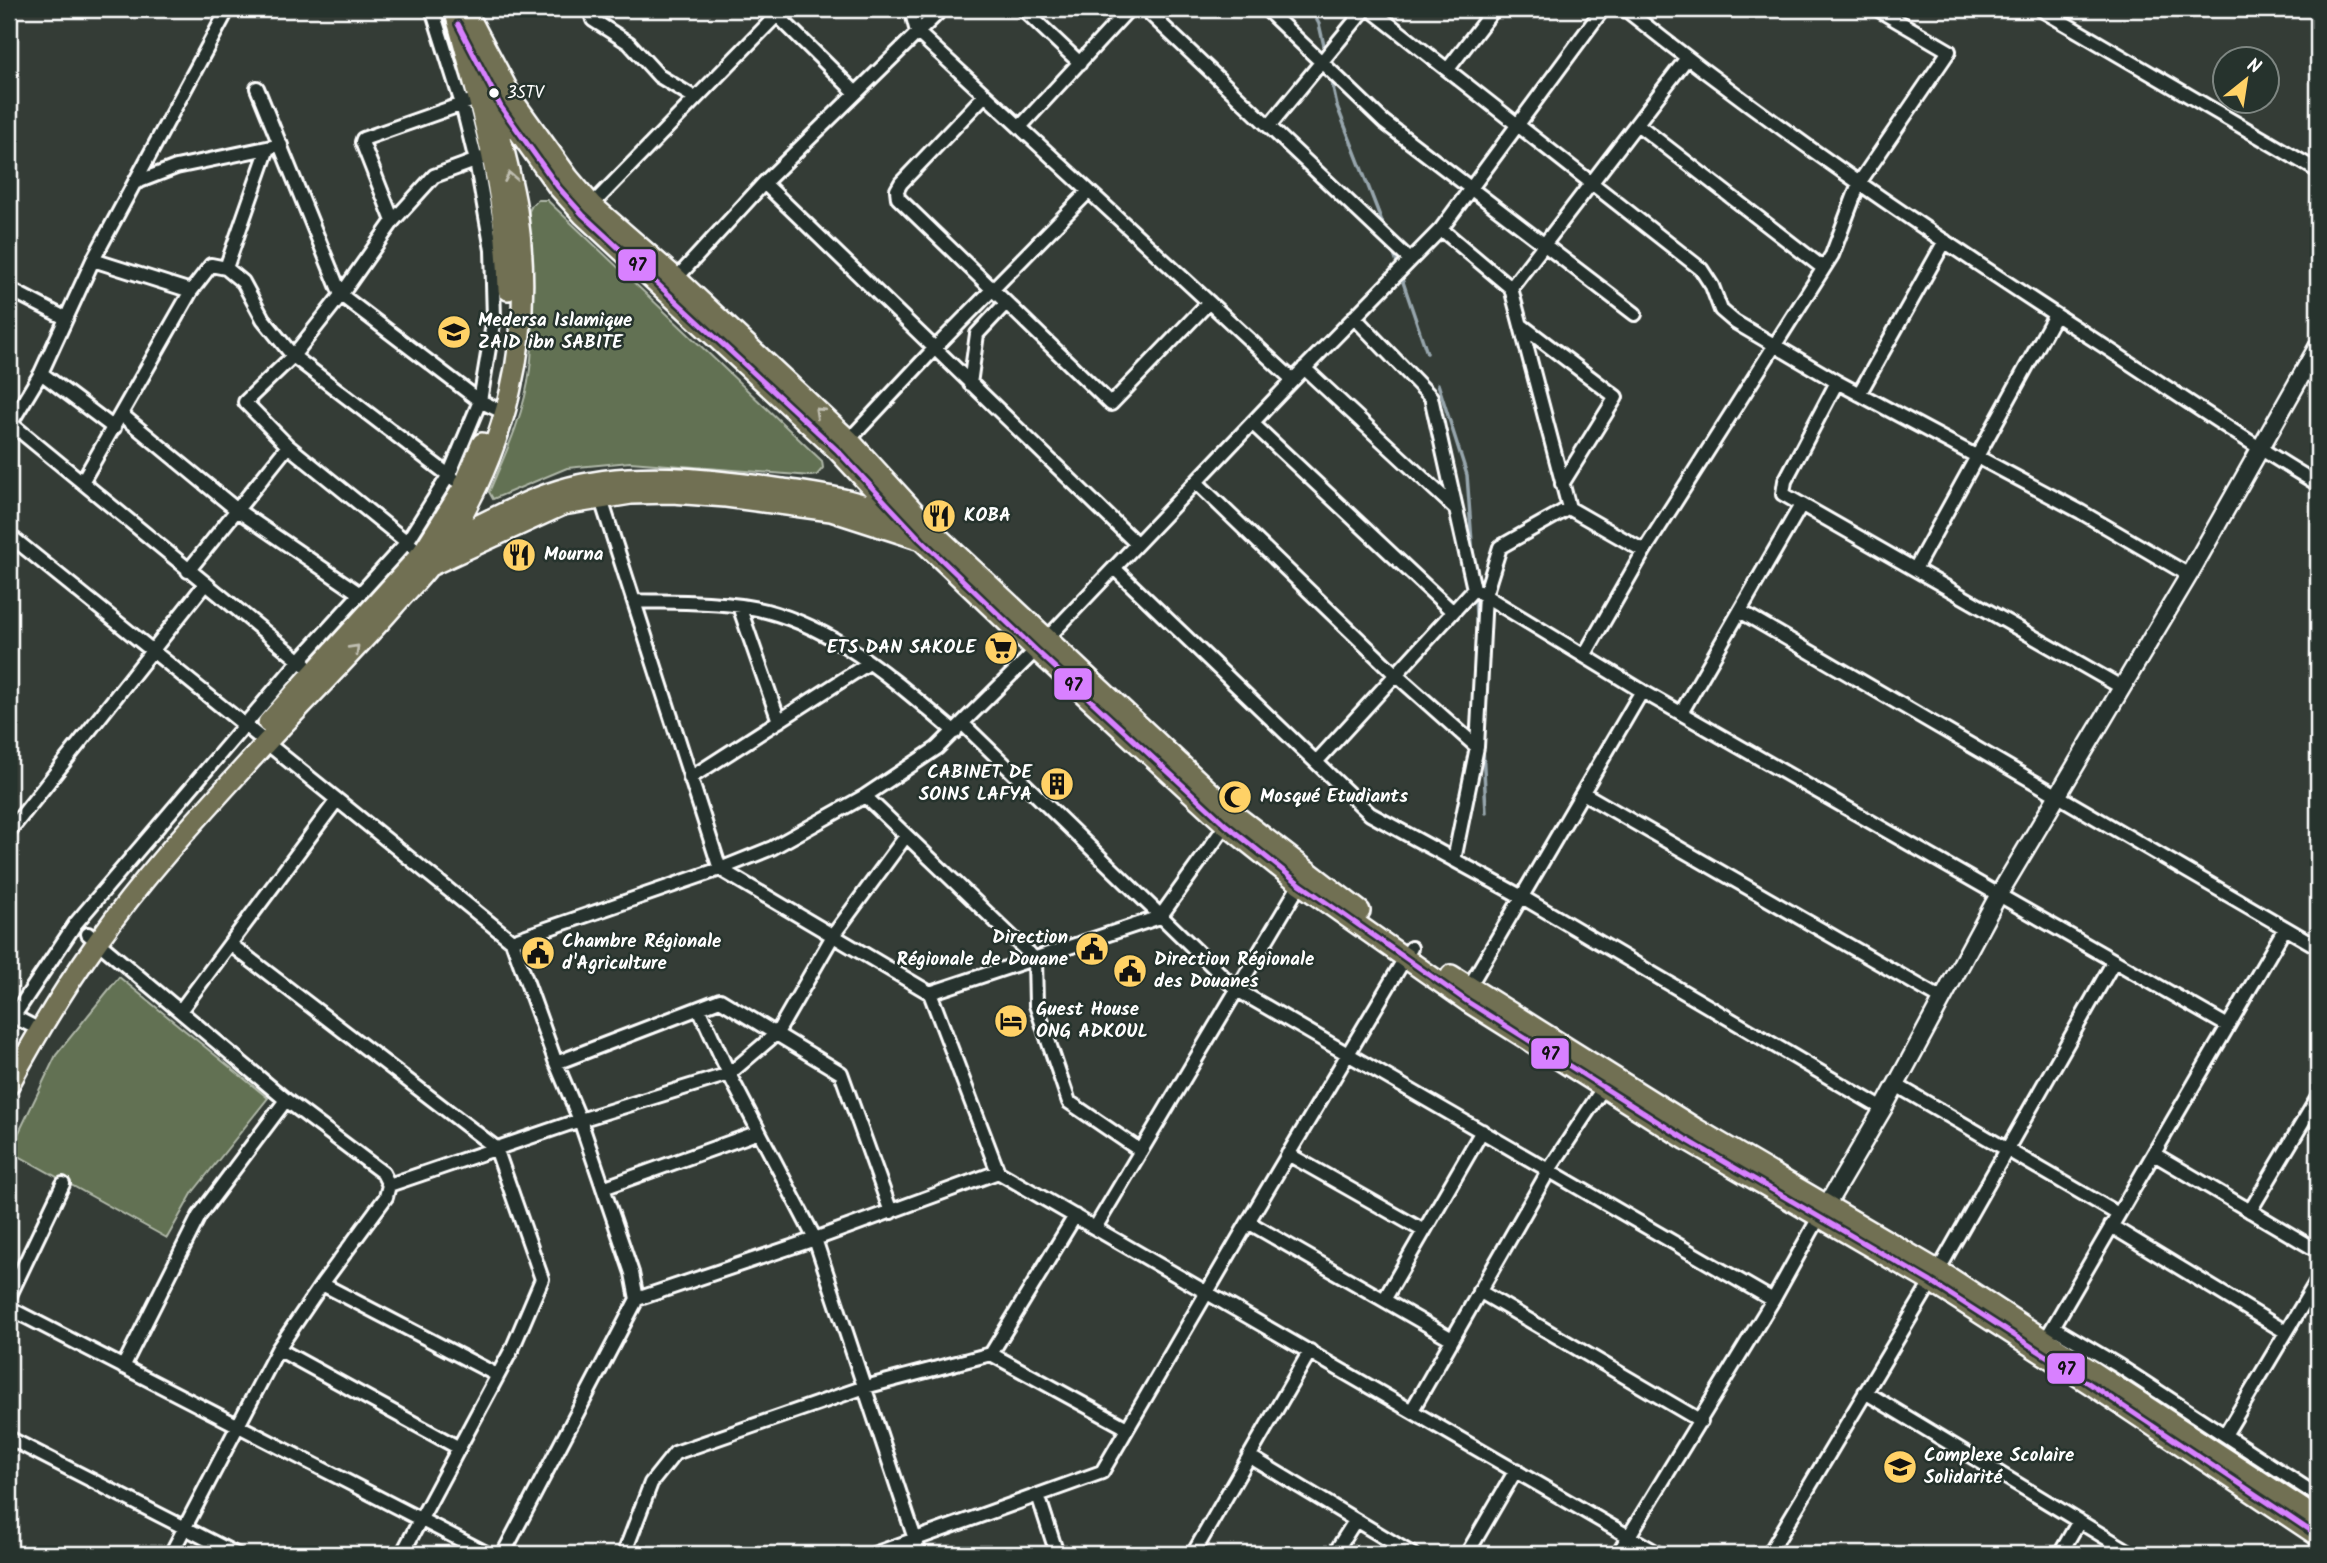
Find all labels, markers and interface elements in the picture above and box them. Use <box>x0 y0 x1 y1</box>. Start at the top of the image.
north arrow <box>2212 46 2282 116</box>
text: N <box>2241 51 2266 83</box>
place label: 3STV <box>507 80 546 107</box>
marker: 3STV <box>487 86 501 100</box>
one-way arrow <box>504 171 519 183</box>
line badge: 97 <box>617 248 657 282</box>
text: 97 <box>628 251 647 281</box>
place label: Medersa Islamique ZAID ibn SABITE <box>478 306 632 358</box>
school or university icon: Medersa Islamique ZAID ibn SABITE <box>435 313 473 351</box>
one-way arrow <box>814 407 827 420</box>
restaurant icon: KOBA <box>920 497 958 535</box>
place label: KOBA <box>964 501 1011 531</box>
restaurant icon: Mourna <box>500 536 538 574</box>
place label: Mourna <box>544 540 604 570</box>
supermarket icon: ETS DAN SAKOLE <box>982 629 1020 667</box>
place label: ETS DAN SAKOLE <box>827 633 978 663</box>
one-way arrow <box>347 645 360 658</box>
line badge: 97 <box>1053 667 1093 701</box>
text: 97 <box>1064 671 1083 701</box>
place label: CABINET DE SOINS LAFYA <box>919 758 1034 810</box>
building icon: CABINET DE SOINS LAFYA <box>1038 765 1076 803</box>
mosque icon: Mosqué Etudiants <box>1216 778 1254 816</box>
place label: Mosqué Etudiants <box>1260 782 1408 812</box>
place label: Direction Régionale de Douane <box>896 923 1068 975</box>
place label: Chambre Régionale d'Agriculture <box>562 927 721 979</box>
public building icon: Direction Régionale de Douane <box>1073 930 1111 968</box>
public building icon: Chambre Régionale d'Agriculture <box>519 934 557 972</box>
place label: Direction Régionale des Douanes <box>1154 945 1314 997</box>
public building icon: Direction Régionale des Douanes <box>1111 952 1149 990</box>
place label: Guest House ONG ADKOUL <box>1036 995 1148 1047</box>
hotel icon: Guest House ONG ADKOUL <box>992 1002 1030 1040</box>
line badge: 97 <box>1530 1037 1570 1070</box>
text: 97 <box>1541 1040 1560 1070</box>
line badge: 97 <box>2046 1352 2086 1385</box>
text: 97 <box>2057 1355 2076 1385</box>
place label: Complexe Scolaire Solidarité <box>1924 1441 2074 1493</box>
school or university icon: Complexe Scolaire Solidarité <box>1881 1448 1919 1486</box>

